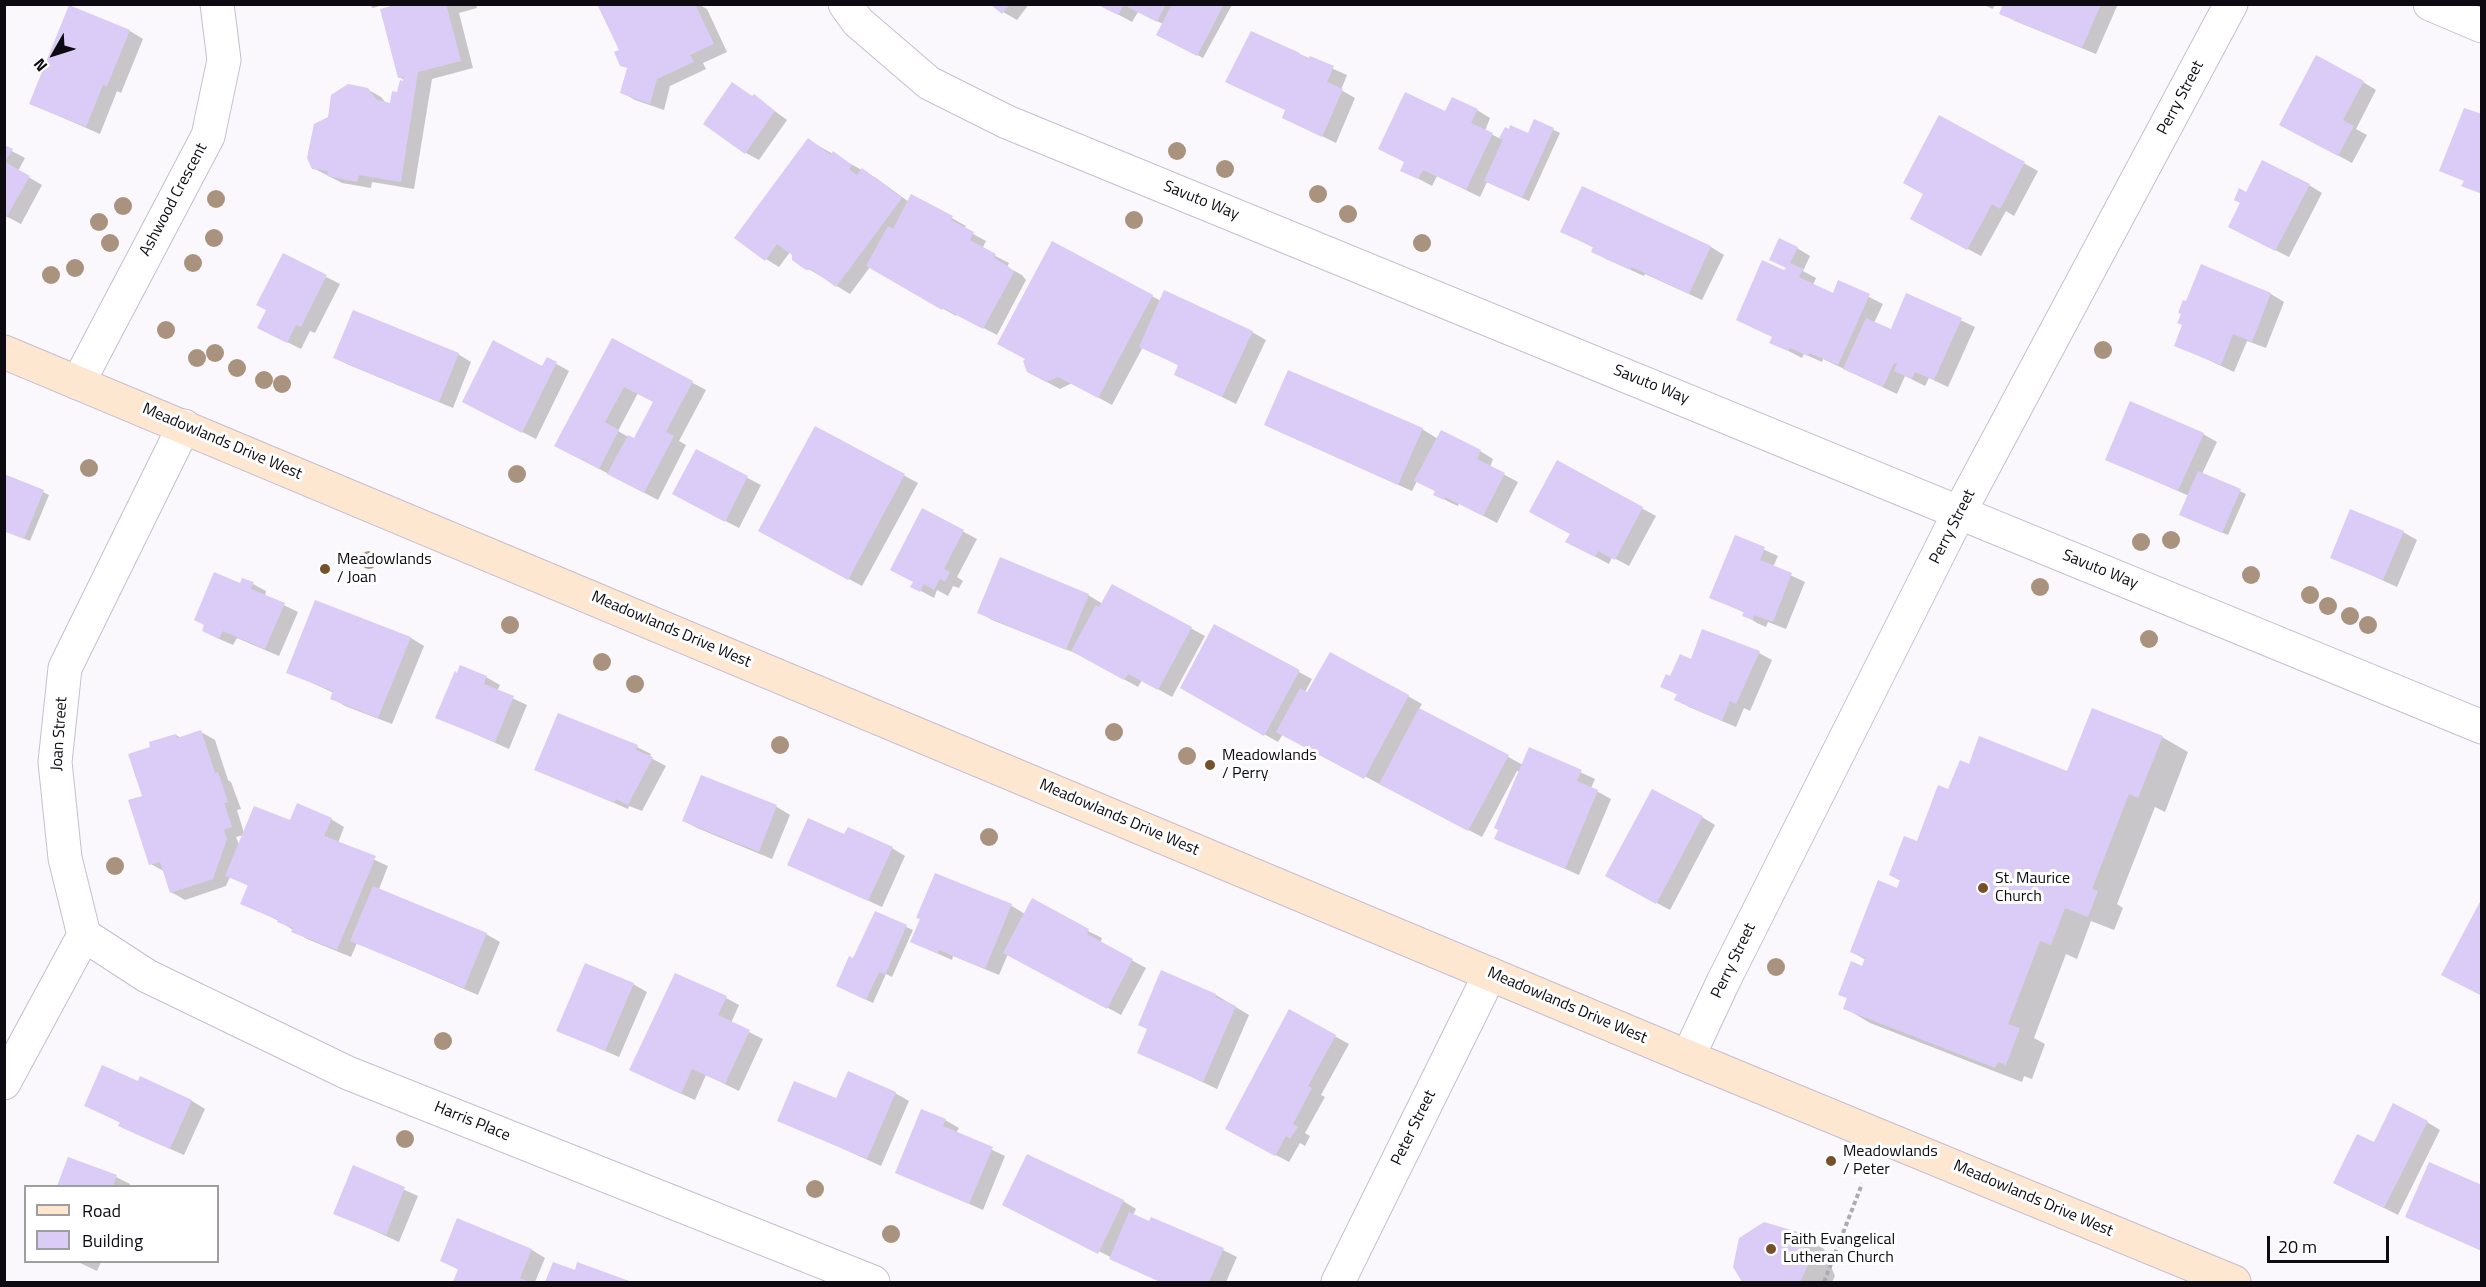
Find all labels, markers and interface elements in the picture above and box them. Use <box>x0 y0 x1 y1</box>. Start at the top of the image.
north arrow <box>24 24 84 84</box>
text: N <box>27 53 53 77</box>
street label: Perry Street <box>2153 58 2209 138</box>
street label: Ashwood Crescent <box>136 140 212 260</box>
street label: Savuto Way <box>1160 177 1242 225</box>
street label: Savuto Way <box>1610 361 1692 409</box>
street label: Meadowlands Drive West <box>139 400 305 484</box>
street label: Perry Street <box>1926 487 1980 567</box>
street label: Savuto Way <box>2059 546 2141 594</box>
place label: Meadowlands / Joan <box>337 550 432 588</box>
marker: Meadowlands / Joan <box>318 562 332 576</box>
street label: Meadowlands Drive West <box>588 588 754 672</box>
street label: Joan Street <box>48 696 72 772</box>
place label: Meadowlands / Perry <box>1222 746 1317 784</box>
marker: Meadowlands / Perry <box>1203 758 1217 772</box>
street label: Meadowlands Drive West <box>1036 776 1202 860</box>
place label: St. Maurice Church <box>1995 869 2070 907</box>
marker: St. Maurice Church <box>1976 881 1990 895</box>
street label: Perry Street <box>1708 920 1760 1002</box>
street label: Meadowlands Drive West <box>1484 964 1650 1048</box>
street label: Peter Street <box>1388 1087 1440 1169</box>
street label: Harris Place <box>431 1098 513 1146</box>
place label: Meadowlands / Peter <box>1843 1142 1938 1180</box>
marker: Meadowlands / Peter <box>1824 1154 1838 1168</box>
street label: Meadowlands Drive West <box>1950 1157 2116 1241</box>
legend <box>24 1185 219 1263</box>
text: Road <box>82 1197 121 1224</box>
scale bar <box>2270 1224 2392 1262</box>
text: Building <box>82 1227 143 1254</box>
place label: Faith Evangelical Lutheran Church <box>1783 1230 1895 1268</box>
text: 20 m <box>2278 1233 2317 1260</box>
marker: Faith Evangelical Lutheran Church <box>1764 1242 1778 1256</box>

